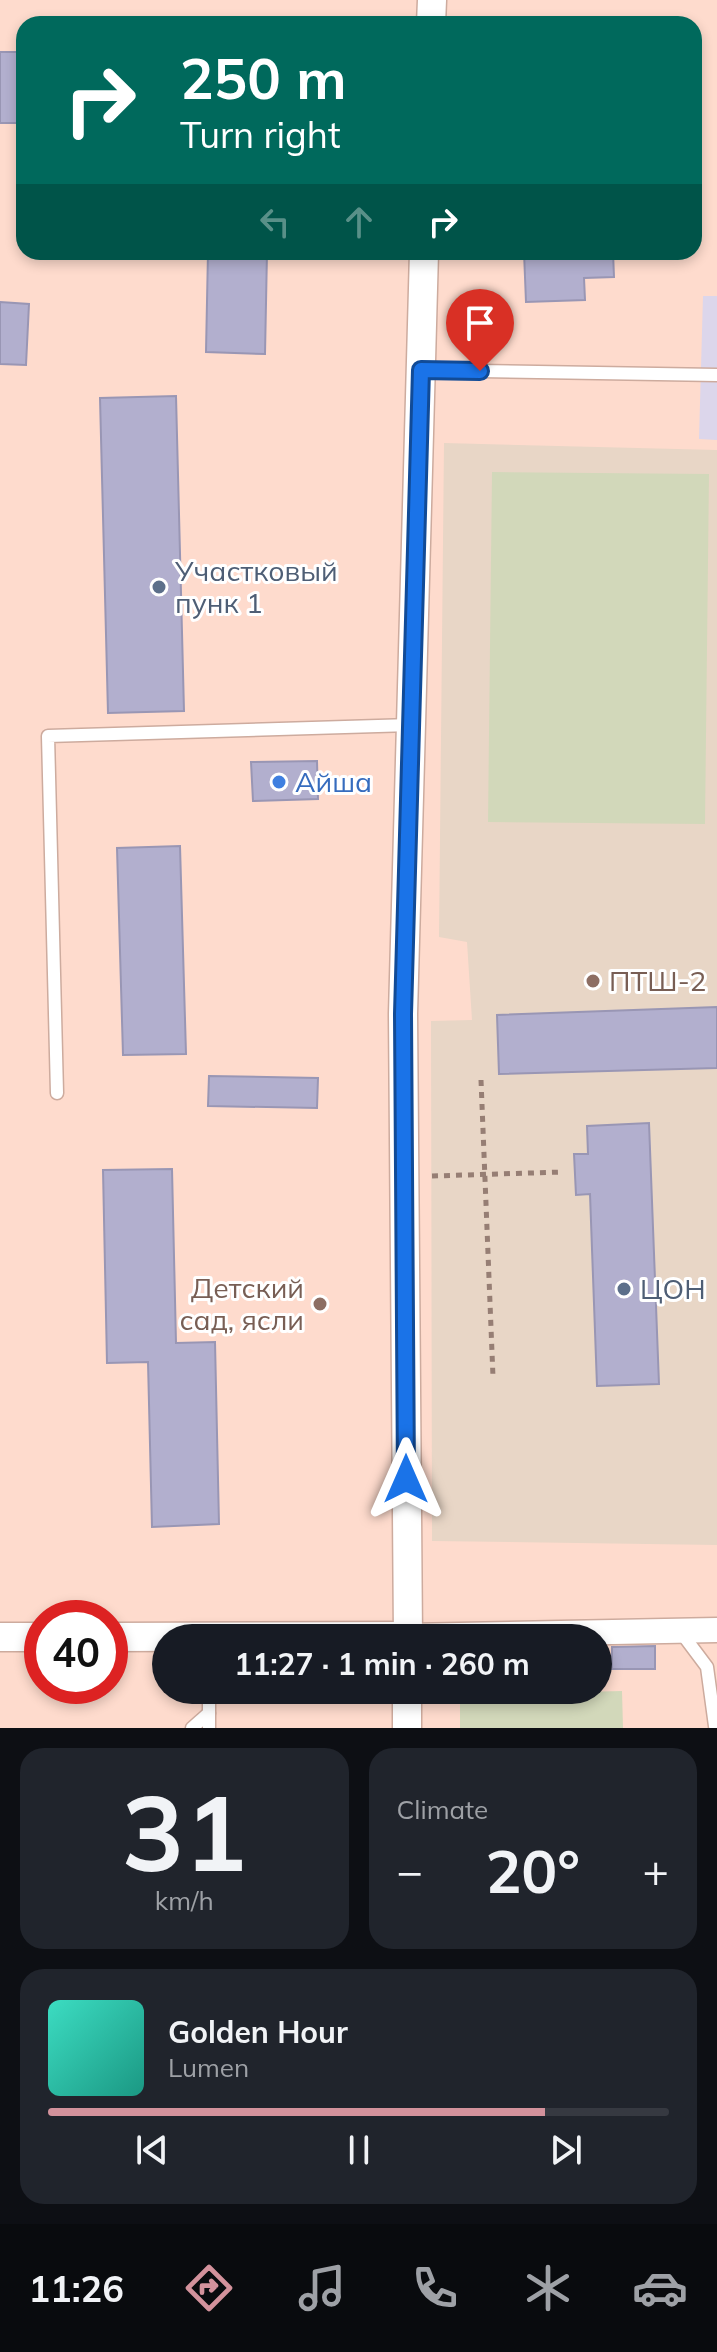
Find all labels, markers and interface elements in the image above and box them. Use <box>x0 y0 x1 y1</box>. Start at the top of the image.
text: 250 m <box>180 43 347 113</box>
icon: right <box>48 48 152 152</box>
text: Turn right <box>180 112 341 157</box>
icon: left <box>253 200 297 244</box>
icon: ahead <box>337 200 381 244</box>
icon: right <box>421 200 465 244</box>
pin <box>446 289 514 371</box>
icon: arrive <box>458 301 502 345</box>
place label: Участковый пунк 1 <box>174 553 338 620</box>
marker: Участковый пунк 1 <box>150 578 168 596</box>
place label: Айша <box>295 764 372 799</box>
marker: Айша <box>270 773 288 791</box>
place label: ПТШ-2 <box>609 963 706 998</box>
marker: ПТШ-2 <box>584 972 602 990</box>
place label: Детский сад, ясли <box>179 1270 304 1337</box>
place label: ЦОН <box>640 1271 706 1306</box>
marker: ЦОН <box>615 1280 633 1298</box>
marker: Детский сад, ясли <box>311 1295 329 1313</box>
position arrow <box>364 1437 448 1521</box>
speed limit sign: 40 <box>24 1600 128 1704</box>
text: 11:27 · 1 min · 260 m <box>234 1645 530 1683</box>
text: 31 <box>122 1766 247 1897</box>
text: Climate <box>397 1793 488 1826</box>
text: 20° <box>485 1833 580 1908</box>
text: − <box>397 1843 423 1898</box>
text: + <box>643 1843 669 1898</box>
text: km/h <box>155 1884 214 1917</box>
text: Golden Hour <box>168 2013 348 2051</box>
text: Lumen <box>168 2051 249 2084</box>
icon: previous <box>130 2128 174 2172</box>
icon: pause <box>337 2128 381 2172</box>
icon: next <box>544 2128 588 2172</box>
icon: directions <box>181 2260 237 2316</box>
icon: music <box>294 2260 350 2316</box>
icon: phone <box>407 2260 463 2316</box>
icon: climate <box>520 2260 576 2316</box>
icon: car <box>632 2260 688 2316</box>
text: 11:26 <box>28 2266 124 2311</box>

